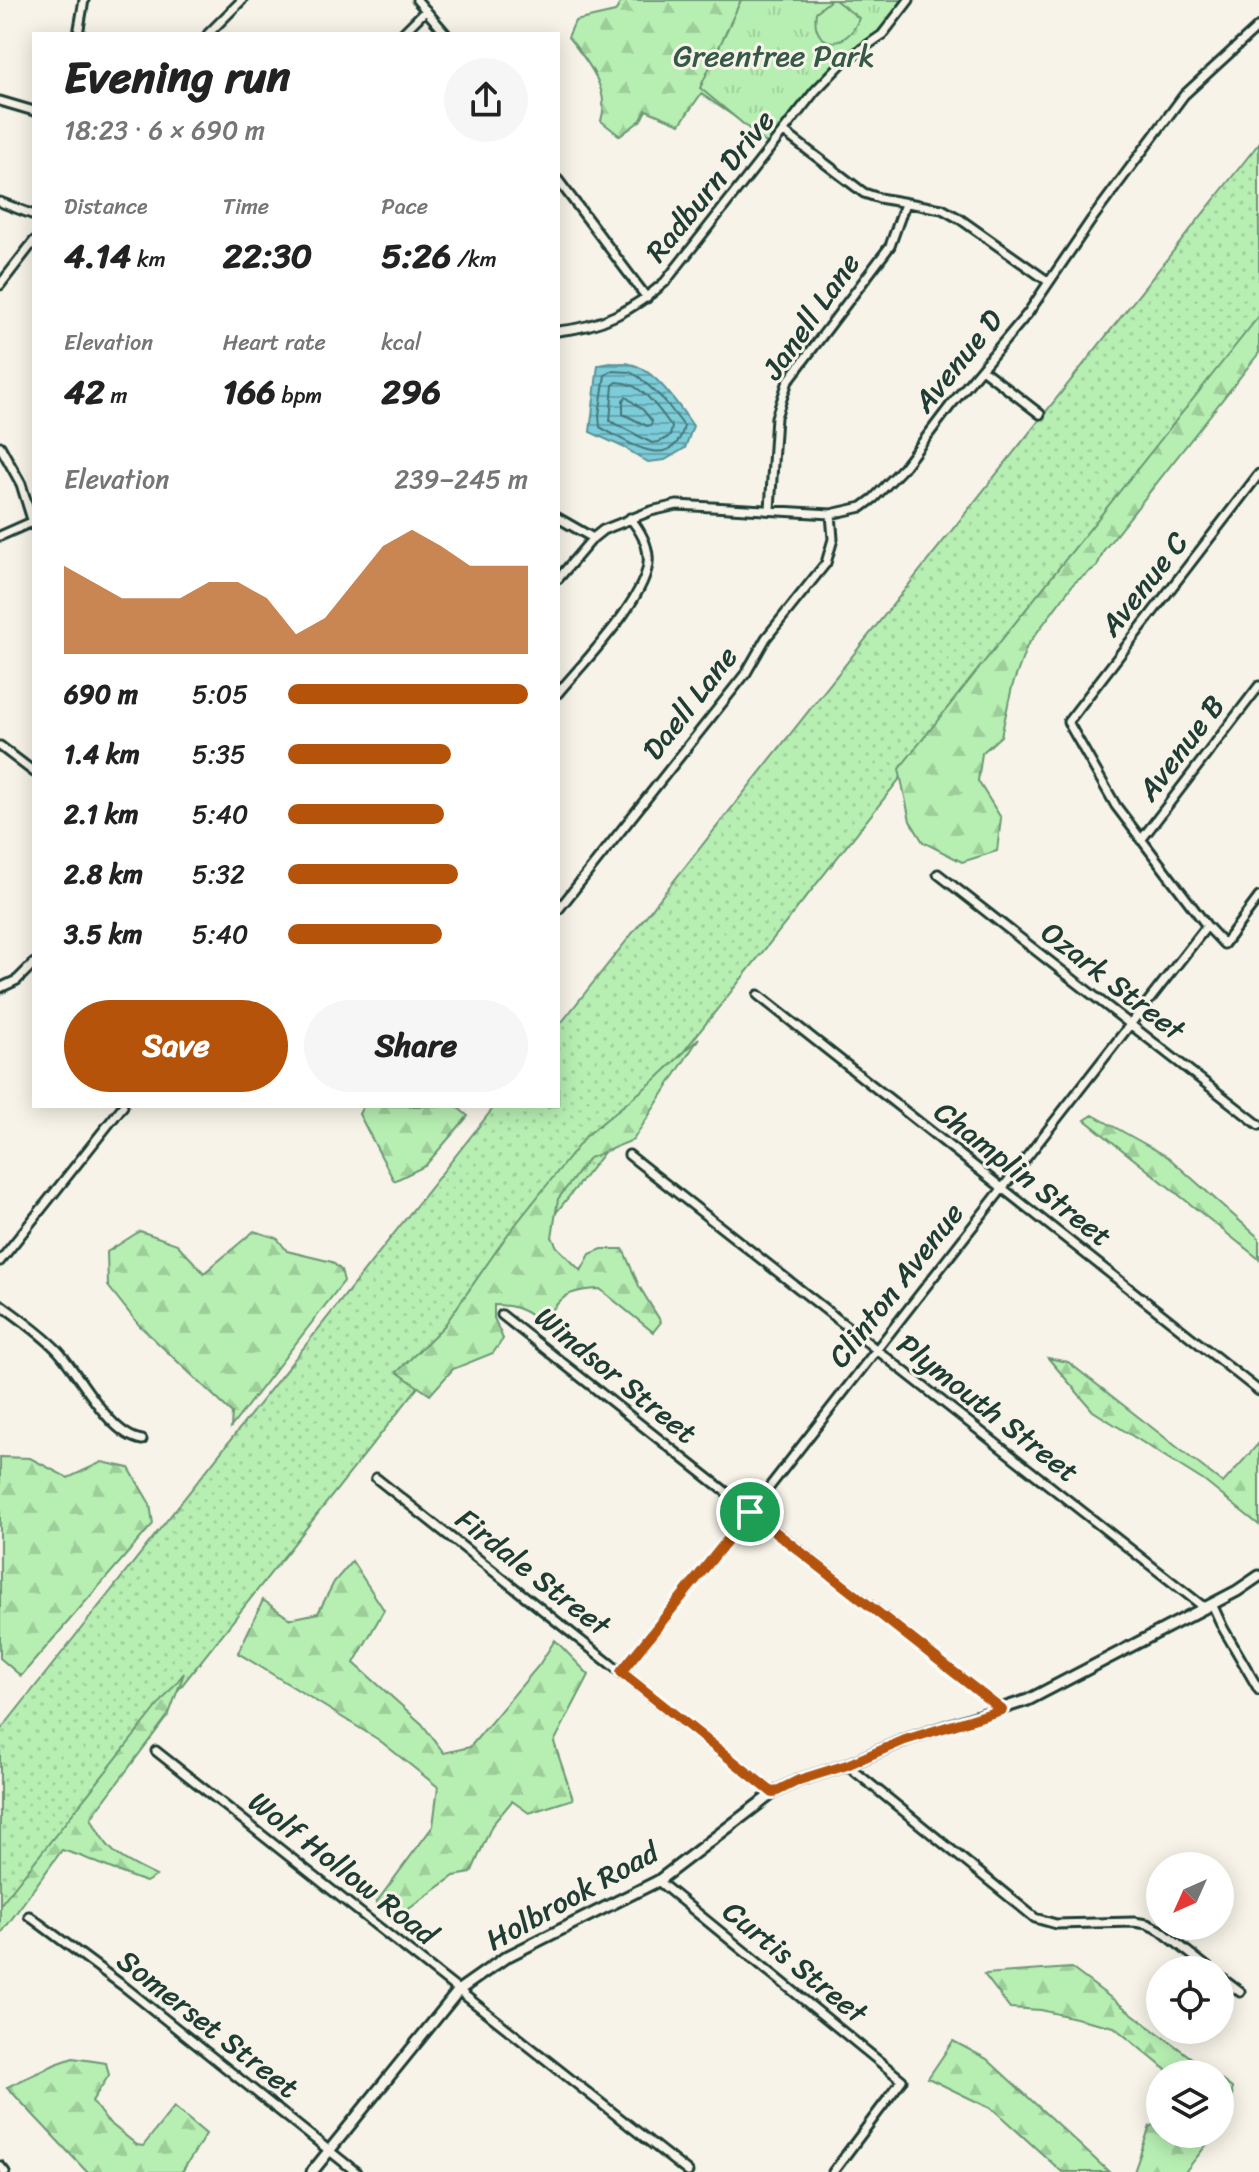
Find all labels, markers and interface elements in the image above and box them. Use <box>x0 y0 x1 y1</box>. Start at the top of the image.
park label: Greentree Park <box>673 29 875 83</box>
text: Evening run <box>64 38 290 116</box>
button: share <box>444 58 528 142</box>
street label: Radburn Drive <box>631 97 789 275</box>
text: 18:23 · 6 × 690 m <box>64 107 265 153</box>
text: Distance <box>64 187 148 226</box>
text: Time <box>223 187 269 226</box>
text: Pace <box>381 187 428 226</box>
text: 4.14 <box>64 226 131 286</box>
text: 22:30 <box>223 226 312 286</box>
text: 5:26 <box>381 226 451 286</box>
text: km <box>131 240 166 279</box>
text: /km <box>451 240 497 279</box>
street label: Janell Lane <box>746 241 875 392</box>
street label: Avenue D <box>898 297 1017 426</box>
text: Elevation <box>64 323 153 362</box>
text: Heart rate <box>223 323 326 362</box>
text: kcal <box>381 323 421 362</box>
text: 42 <box>64 362 105 422</box>
text: 166 <box>223 362 276 422</box>
text: 296 <box>381 362 441 422</box>
text: m <box>105 376 128 415</box>
text: bpm <box>276 376 322 415</box>
text: Elevation <box>64 456 169 502</box>
text: 239–245 m <box>394 456 528 502</box>
street label: Avenue C <box>1084 519 1203 650</box>
street label: Daell Lane <box>627 634 753 772</box>
text: 690 m <box>64 671 138 717</box>
text: 5:05 <box>192 671 248 717</box>
street label: Avenue B <box>1122 683 1239 814</box>
text: 1.4 km <box>64 731 140 777</box>
text: 5:35 <box>192 731 246 777</box>
text: 2.1 km <box>64 791 139 837</box>
text: 5:40 <box>192 791 248 837</box>
text: 2.8 km <box>64 851 143 897</box>
text: 5:32 <box>192 851 245 897</box>
street label: Ozark Street <box>1029 907 1199 1056</box>
text: 3.5 km <box>64 911 143 957</box>
text: 5:40 <box>192 911 248 957</box>
button: Save <box>64 1000 288 1092</box>
button: Share <box>304 1000 528 1092</box>
street label: Champlin Street <box>922 1086 1124 1262</box>
street label: Clinton Avenue <box>813 1190 979 1380</box>
street label: Windsor Street <box>522 1292 710 1458</box>
street label: Plymouth Street <box>884 1319 1092 1497</box>
pin <box>716 1478 784 1546</box>
icon: arrive <box>728 1490 772 1534</box>
street label: Firdale Street <box>443 1494 624 1652</box>
street label: Wolf Hollow Road <box>236 1776 452 1961</box>
street label: Holbrook Road <box>475 1825 671 1966</box>
north arrow <box>1146 1852 1234 1940</box>
map controls <box>1146 1852 1234 2148</box>
street label: Curtis Street <box>710 1886 881 2039</box>
street label: Somerset Street <box>104 1935 312 2113</box>
button: locate <box>1146 1956 1234 2044</box>
button: layers <box>1146 2060 1234 2148</box>

